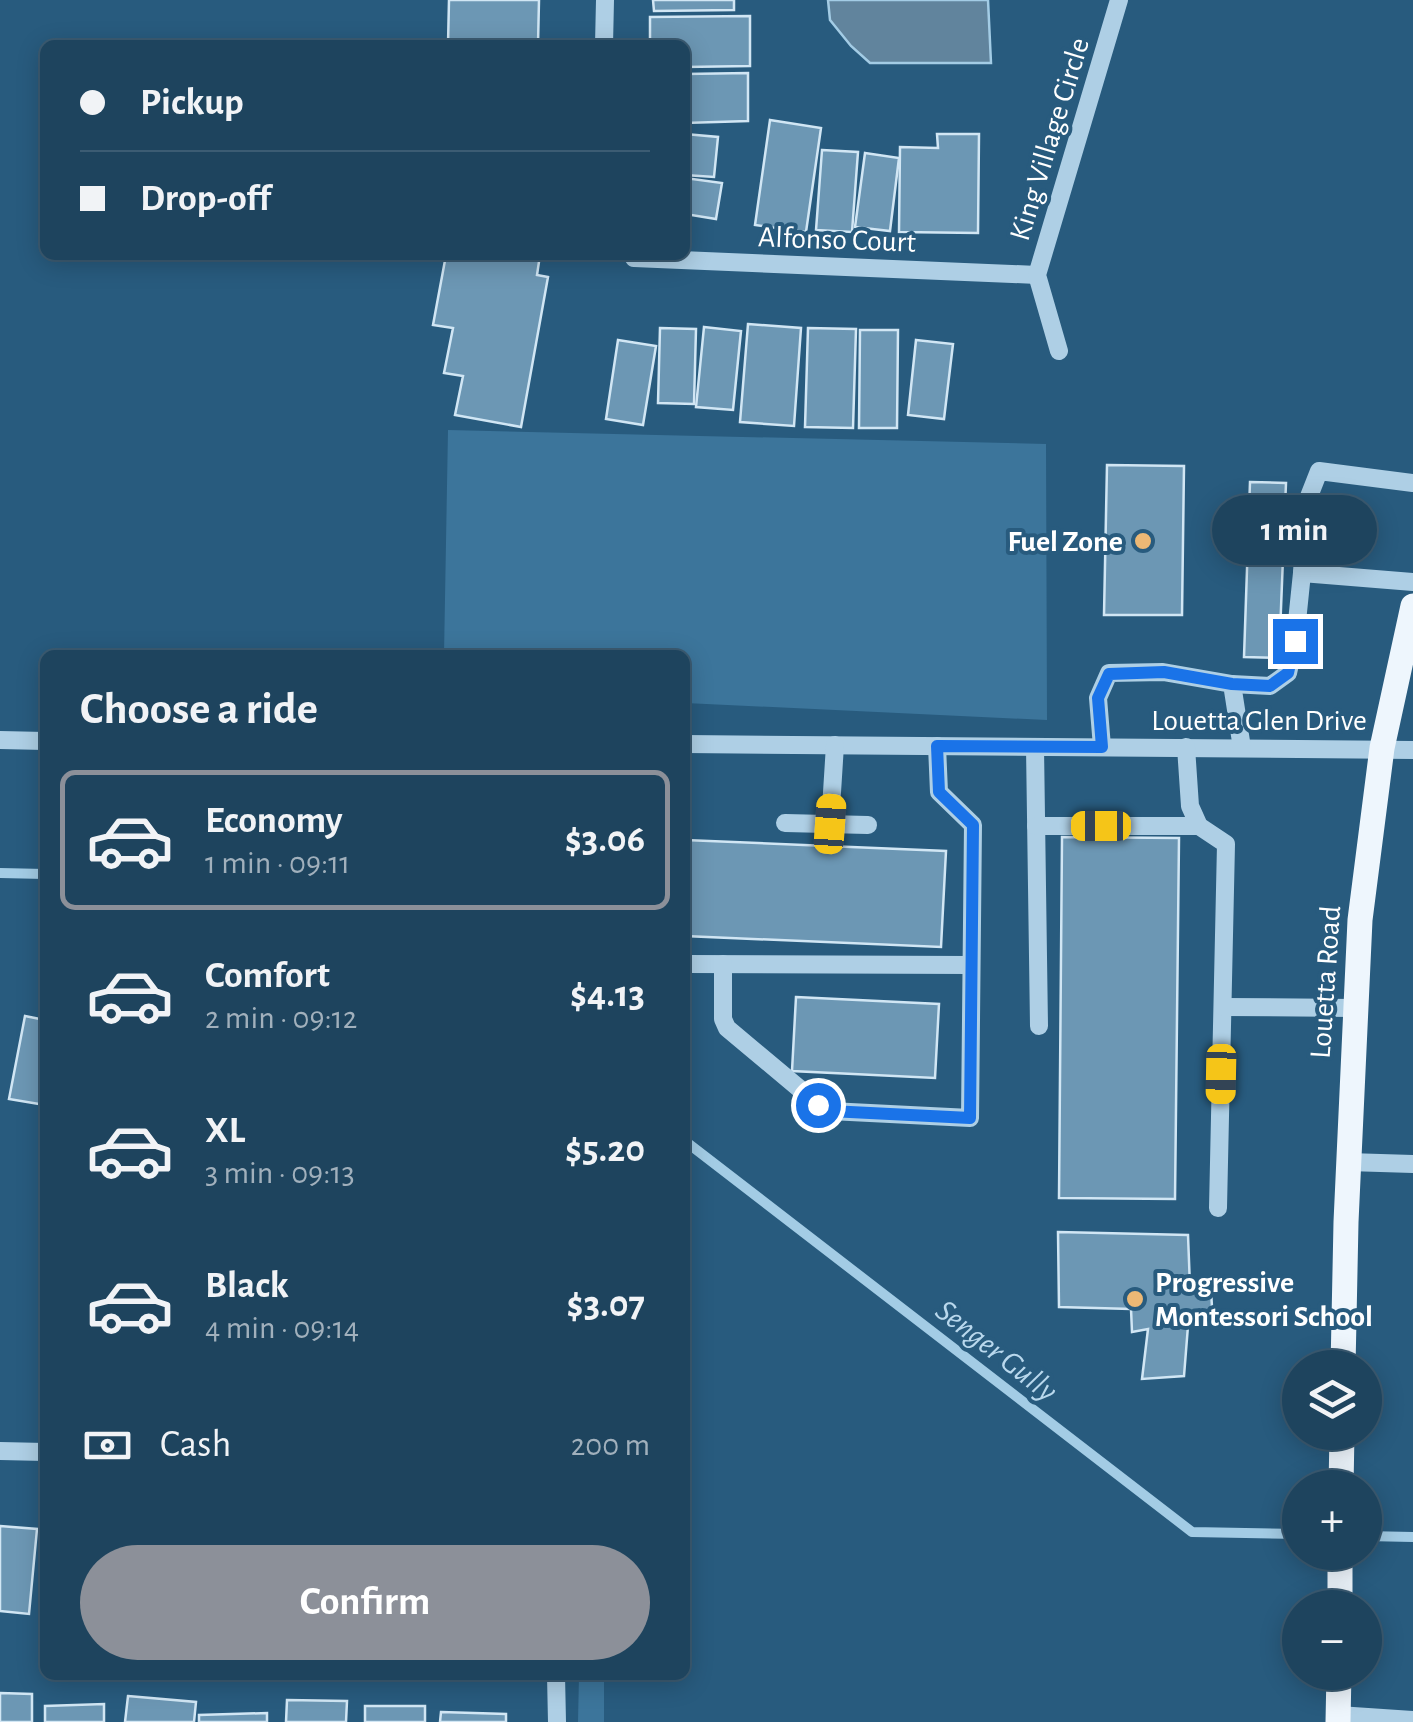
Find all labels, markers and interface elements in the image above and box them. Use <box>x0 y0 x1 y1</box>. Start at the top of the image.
street label: King Village Circle <box>1005 34 1095 244</box>
text: Pickup <box>140 84 244 122</box>
text: Drop-off <box>140 180 271 218</box>
street label: Alfonso Court <box>757 222 917 258</box>
callout: 1 min <box>1212 496 1378 566</box>
text: 1 min <box>1261 514 1328 546</box>
place label: Fuel Zone <box>1008 527 1123 557</box>
marker: Fuel Zone <box>1132 530 1154 552</box>
route end <box>1273 619 1318 664</box>
text: Choose a ride <box>80 687 318 732</box>
street label: Louetta Glen Drive <box>1151 706 1367 736</box>
car <box>813 793 847 855</box>
icon: car <box>85 795 175 885</box>
text: Economy <box>205 802 343 840</box>
car <box>1071 811 1131 841</box>
text: $3.06 <box>565 821 645 859</box>
text: 1 min · 09:11 <box>205 847 350 879</box>
street label: Louetta Road <box>1306 904 1346 1060</box>
icon: car <box>85 950 175 1040</box>
text: Comfort <box>205 957 330 995</box>
text: $4.13 <box>570 976 645 1014</box>
text: 2 min · 09:12 <box>205 1002 357 1034</box>
car <box>1205 1044 1237 1104</box>
route start <box>796 1083 841 1128</box>
icon: car <box>85 1105 175 1195</box>
text: XL <box>205 1112 245 1150</box>
text: $5.20 <box>565 1131 645 1169</box>
text: 3 min · 09:13 <box>205 1157 355 1189</box>
icon: car <box>85 1260 175 1350</box>
text: Black <box>205 1267 289 1305</box>
place label: Progressive Montessori School <box>1155 1268 1373 1332</box>
text: $3.07 <box>567 1286 645 1324</box>
marker: Progressive Montessori School <box>1124 1288 1146 1310</box>
water label: Senger Gully <box>930 1294 1063 1408</box>
text: 4 min · 09:14 <box>205 1312 359 1344</box>
map controls <box>1282 1350 1382 1690</box>
button: layers <box>1282 1350 1382 1450</box>
icon: cash <box>80 1418 135 1473</box>
text: Cash <box>160 1426 231 1464</box>
text: 200 m <box>571 1429 650 1461</box>
button: + <box>1282 1470 1382 1570</box>
button: Confirm <box>80 1545 650 1660</box>
button: − <box>1282 1590 1382 1690</box>

